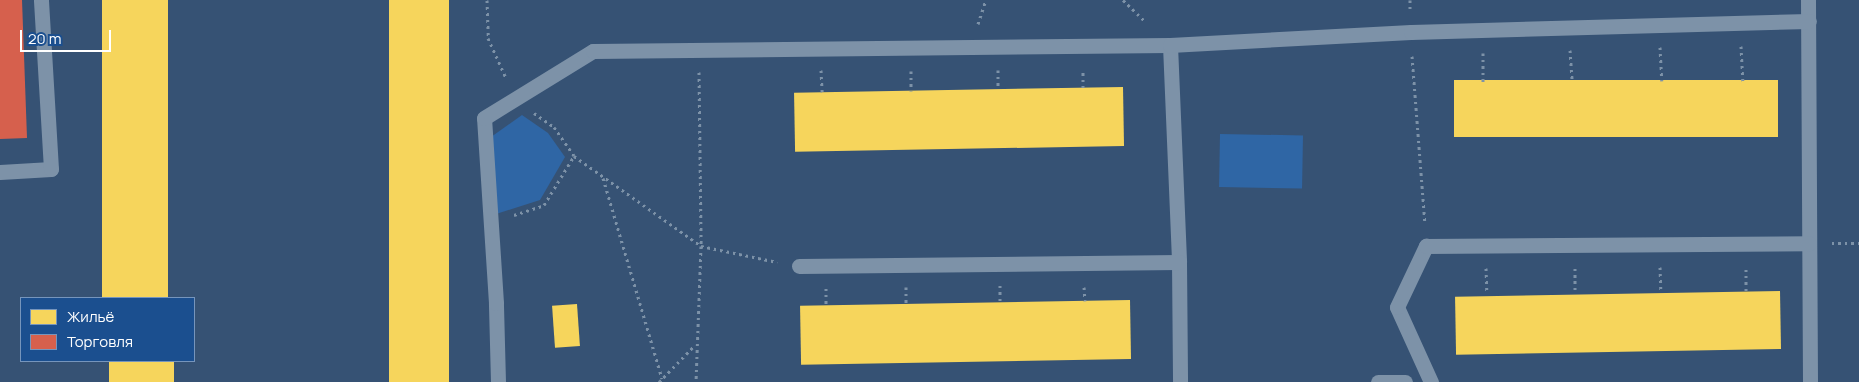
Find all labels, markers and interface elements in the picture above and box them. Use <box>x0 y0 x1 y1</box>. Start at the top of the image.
scale bar <box>22 20 114 52</box>
text: 20 m <box>28 28 61 49</box>
legend <box>20 297 195 362</box>
text: Жильё <box>67 306 114 327</box>
text: Торговля <box>67 331 133 352</box>

